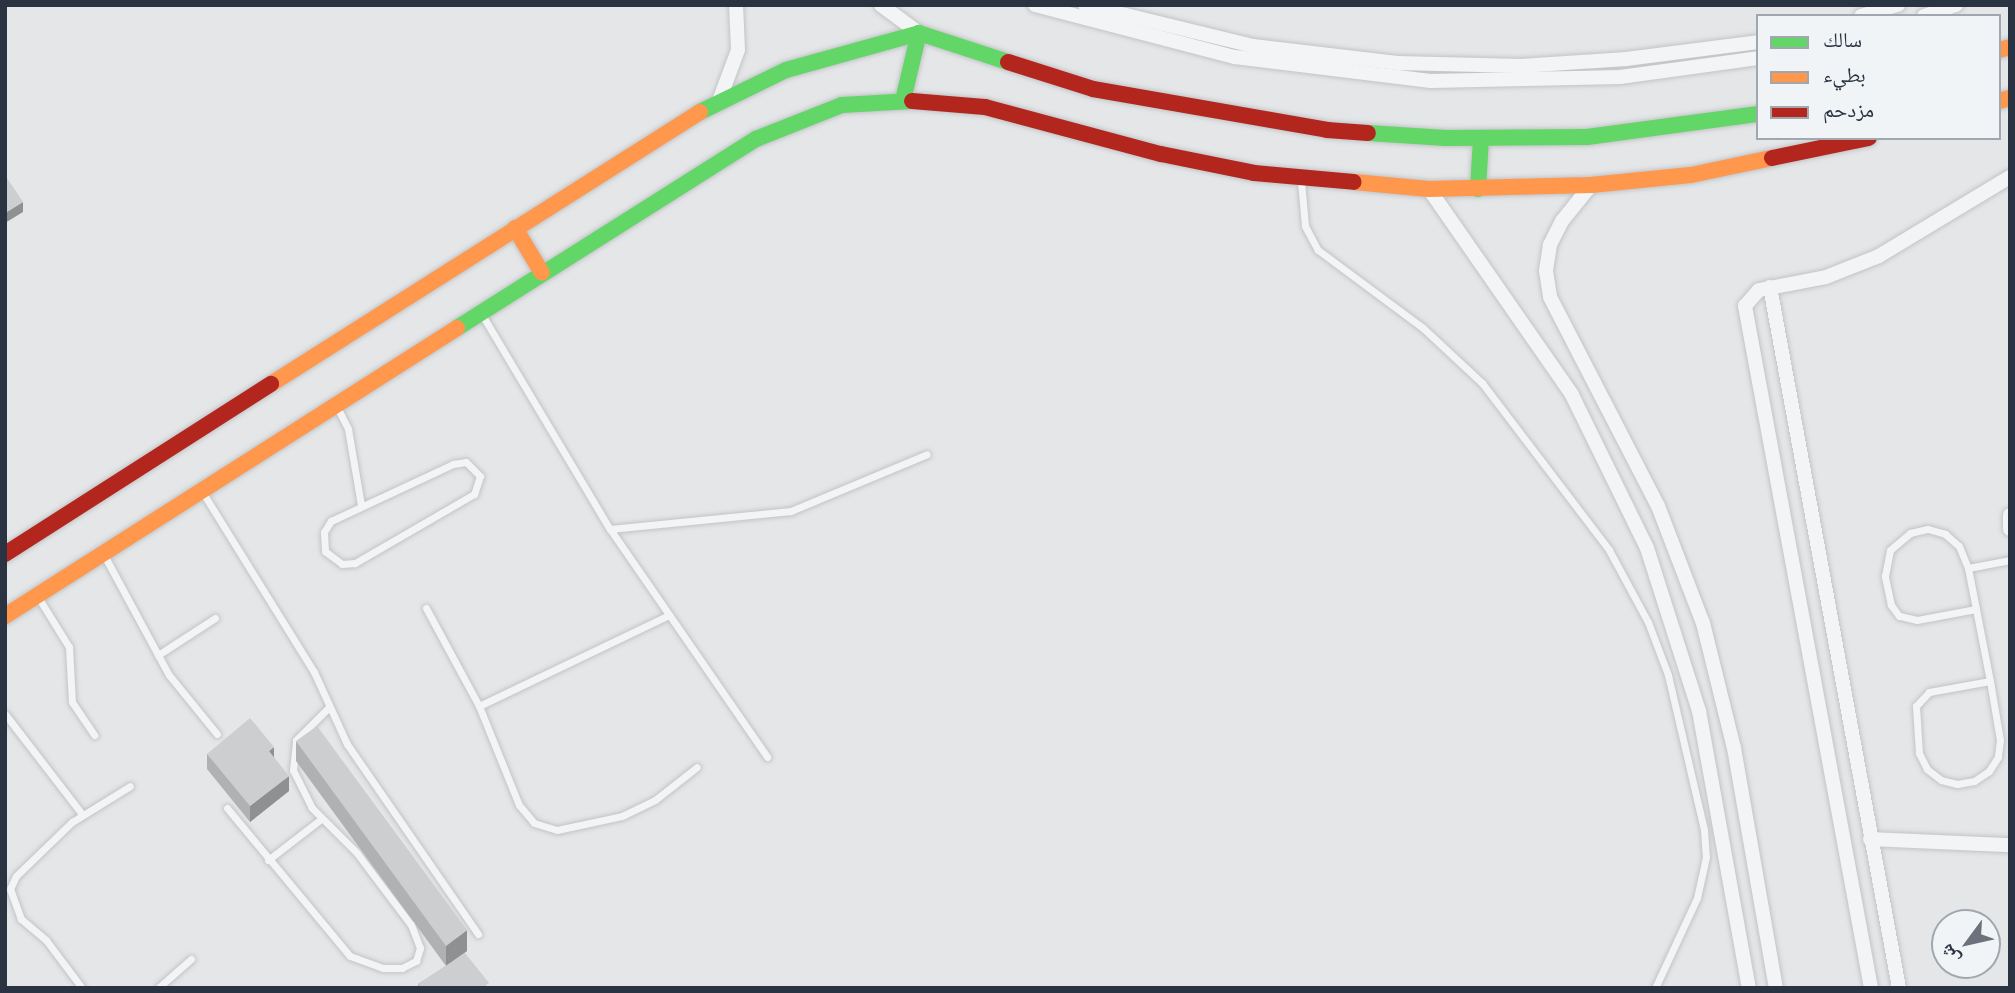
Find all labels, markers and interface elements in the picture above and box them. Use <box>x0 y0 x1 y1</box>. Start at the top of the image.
legend <box>1756 14 2001 140</box>
text: سالك <box>1823 26 1862 53</box>
text: بطيء <box>1823 61 1866 88</box>
text: مزدحم <box>1823 96 1874 123</box>
north arrow <box>1931 909 2001 979</box>
text: ش <box>1934 939 1966 970</box>

